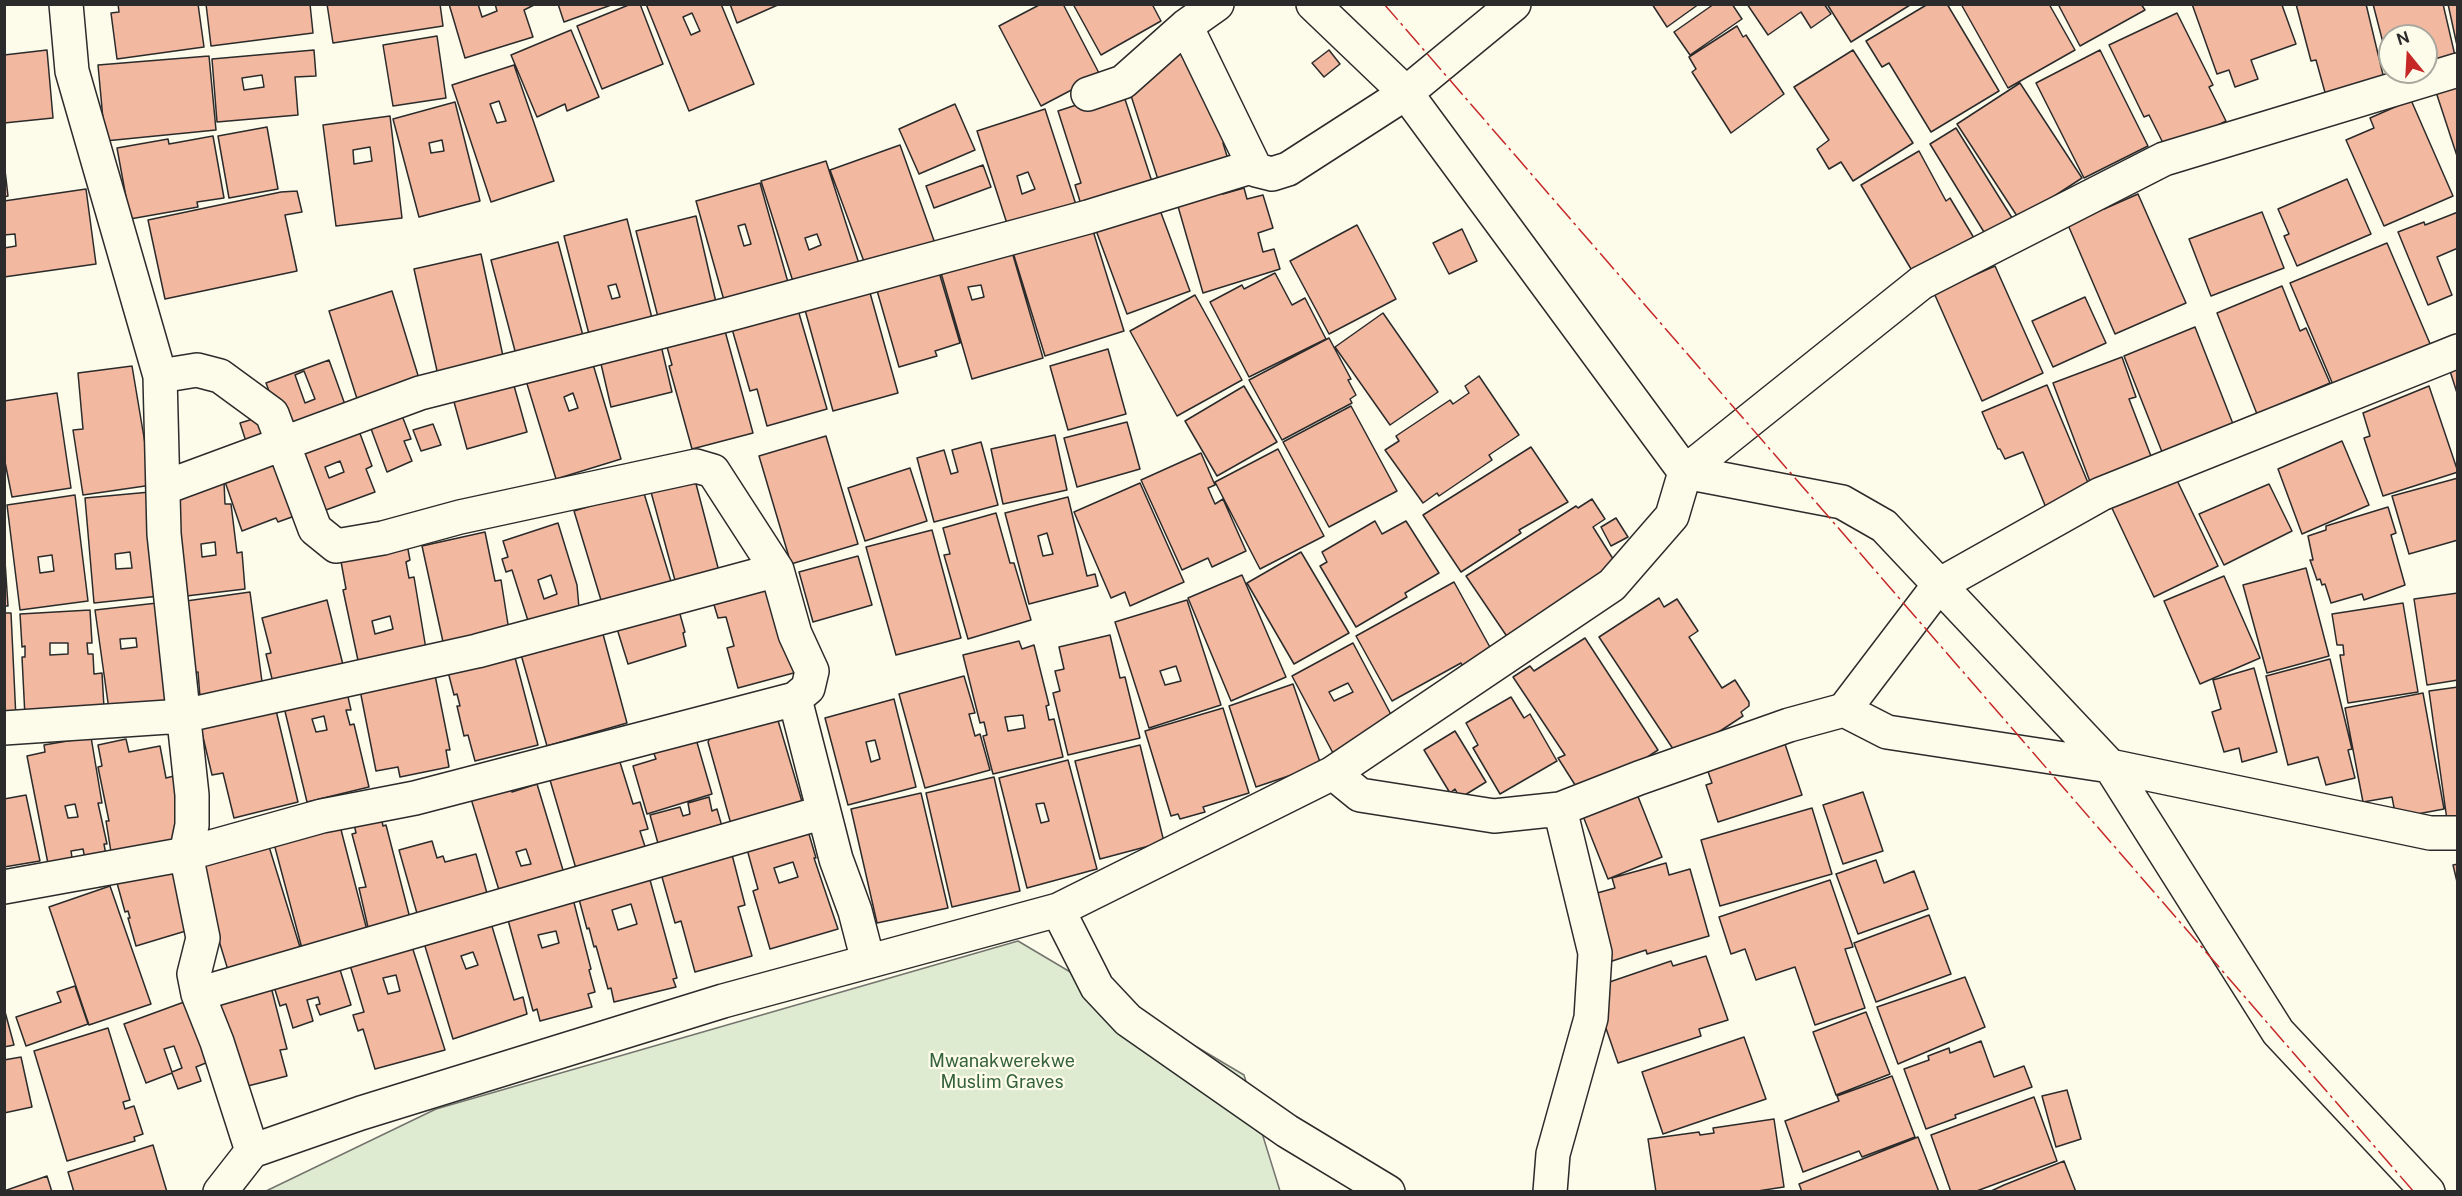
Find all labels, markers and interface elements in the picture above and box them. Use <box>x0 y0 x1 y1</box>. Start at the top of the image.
north arrow <box>2378 24 2438 84</box>
text: N <box>2394 27 2412 49</box>
park label: Mwanakwerekwe Muslim Graves <box>929 1050 1075 1092</box>

